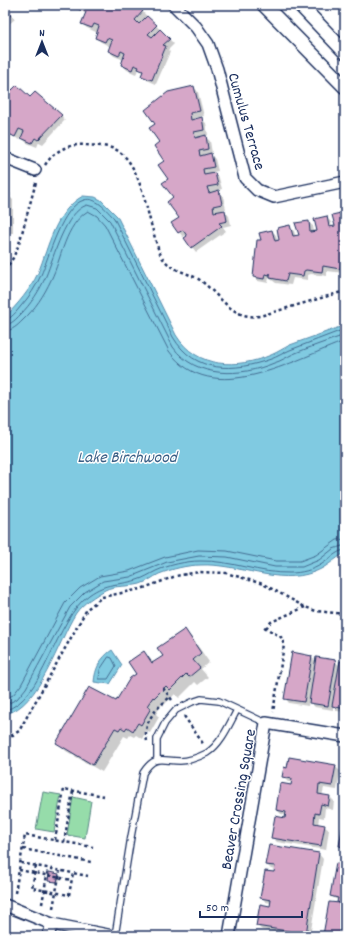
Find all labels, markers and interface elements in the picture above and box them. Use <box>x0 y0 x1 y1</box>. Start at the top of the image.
north arrow <box>22 22 62 62</box>
text: N <box>39 26 45 42</box>
street label: Cumulus Terrace <box>221 70 270 173</box>
water label: Lake Birchwood <box>77 447 179 471</box>
street label: Beaver Crossing Square <box>216 727 263 872</box>
scale bar <box>200 893 302 919</box>
text: 50 m <box>206 900 229 917</box>

